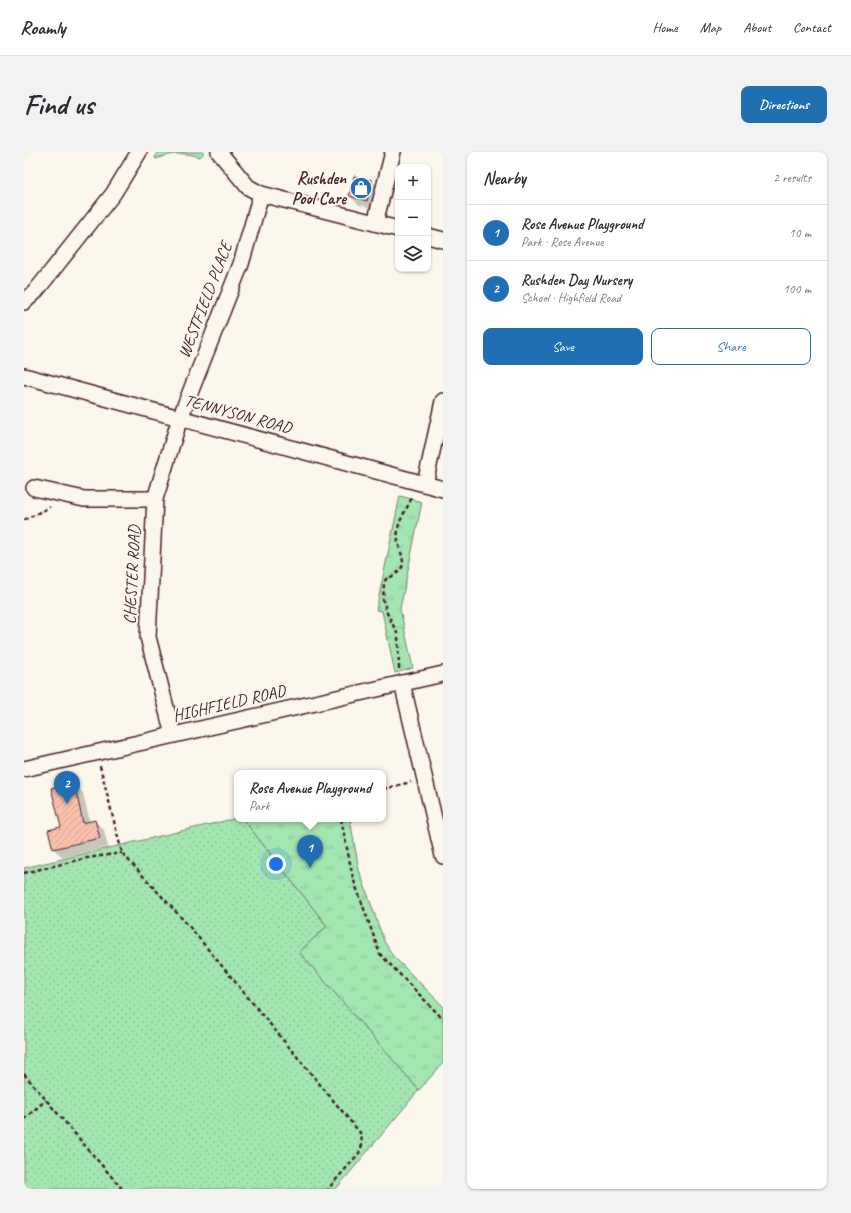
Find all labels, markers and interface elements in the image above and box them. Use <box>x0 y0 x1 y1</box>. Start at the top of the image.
text: Roamly <box>20 16 66 40</box>
text: Home <box>652 19 678 36</box>
text: Map <box>700 19 721 36</box>
text: About <box>743 19 771 36</box>
text: Contact <box>793 19 831 36</box>
button: Directions <box>741 86 827 123</box>
text: Find us <box>24 87 94 122</box>
map controls <box>395 164 431 272</box>
button: + <box>395 164 431 200</box>
place label: Rushden Pool Care <box>292 168 348 209</box>
text: Nearby <box>483 168 526 189</box>
text: 2 results <box>773 170 811 186</box>
shop icon: Rushden Pool Care <box>348 175 374 201</box>
button: − <box>395 200 431 236</box>
text: Rose Avenue Playground <box>521 215 643 234</box>
text: 1 <box>493 225 499 241</box>
text: 10 m <box>789 225 811 241</box>
text: Park · Rose Avenue <box>521 234 604 250</box>
button: layers <box>395 236 431 272</box>
street label: WESTFIELD PLACE <box>173 237 238 361</box>
text: Rushden Day Nursery <box>521 271 632 290</box>
text: 2 <box>493 281 499 297</box>
text: 100 m <box>783 281 811 297</box>
text: School · Highfield Road <box>521 290 621 306</box>
button: Save <box>483 328 643 365</box>
button: Share <box>651 328 811 365</box>
street label: TENNYSON ROAD <box>182 390 295 439</box>
street label: CHESTER ROAD <box>119 523 145 625</box>
street label: HIGHFIELD ROAD <box>171 680 289 726</box>
popup <box>234 770 386 822</box>
pin: 2 <box>54 771 80 804</box>
text: Rose Avenue Playground <box>249 779 371 798</box>
text: Park <box>249 798 270 814</box>
pin: 1 <box>297 835 323 868</box>
your location <box>266 854 286 874</box>

